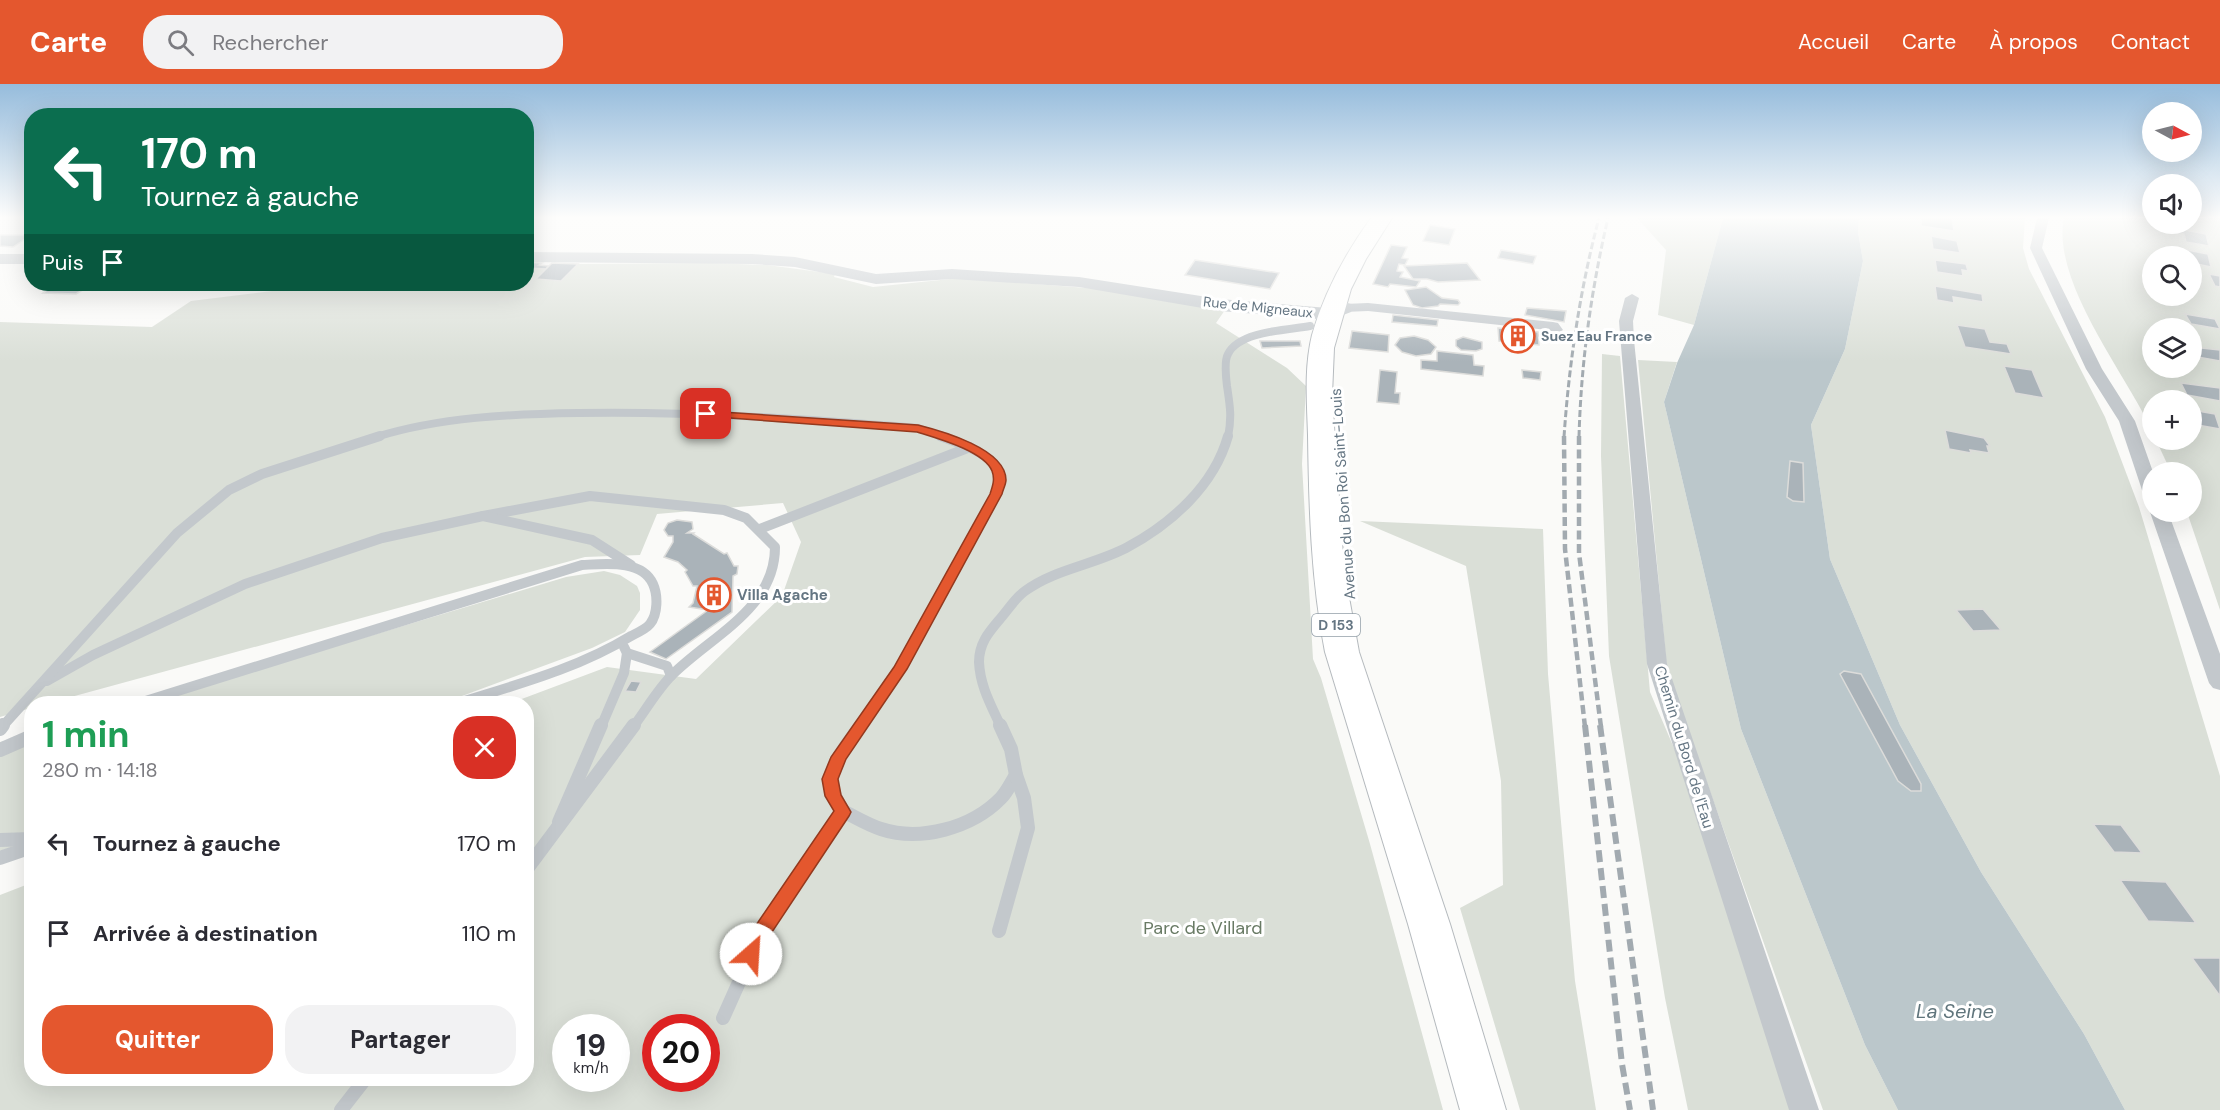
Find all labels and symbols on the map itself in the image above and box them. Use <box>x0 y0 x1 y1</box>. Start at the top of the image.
north arrow <box>2142 102 2202 162</box>
street label: Rue de Migneaux <box>1202 292 1314 322</box>
building icon: Suez Eau France <box>1500 318 1536 354</box>
place label: Suez Eau France <box>1541 327 1652 345</box>
pin <box>680 388 731 439</box>
street label: Avenue du Bon Roi Saint-Louis <box>1326 388 1360 600</box>
building icon: Villa Agache <box>696 577 732 613</box>
place label: Villa Agache <box>737 585 828 605</box>
road number: D 153 <box>1312 614 1360 636</box>
street label: Chemin du Bord de l'Eau <box>1650 663 1718 831</box>
park label: Parc de Villard <box>1143 916 1263 940</box>
position arrow <box>719 922 783 986</box>
water label: La Seine <box>1916 998 1994 1024</box>
speed limit sign: 20 <box>642 1014 720 1092</box>

